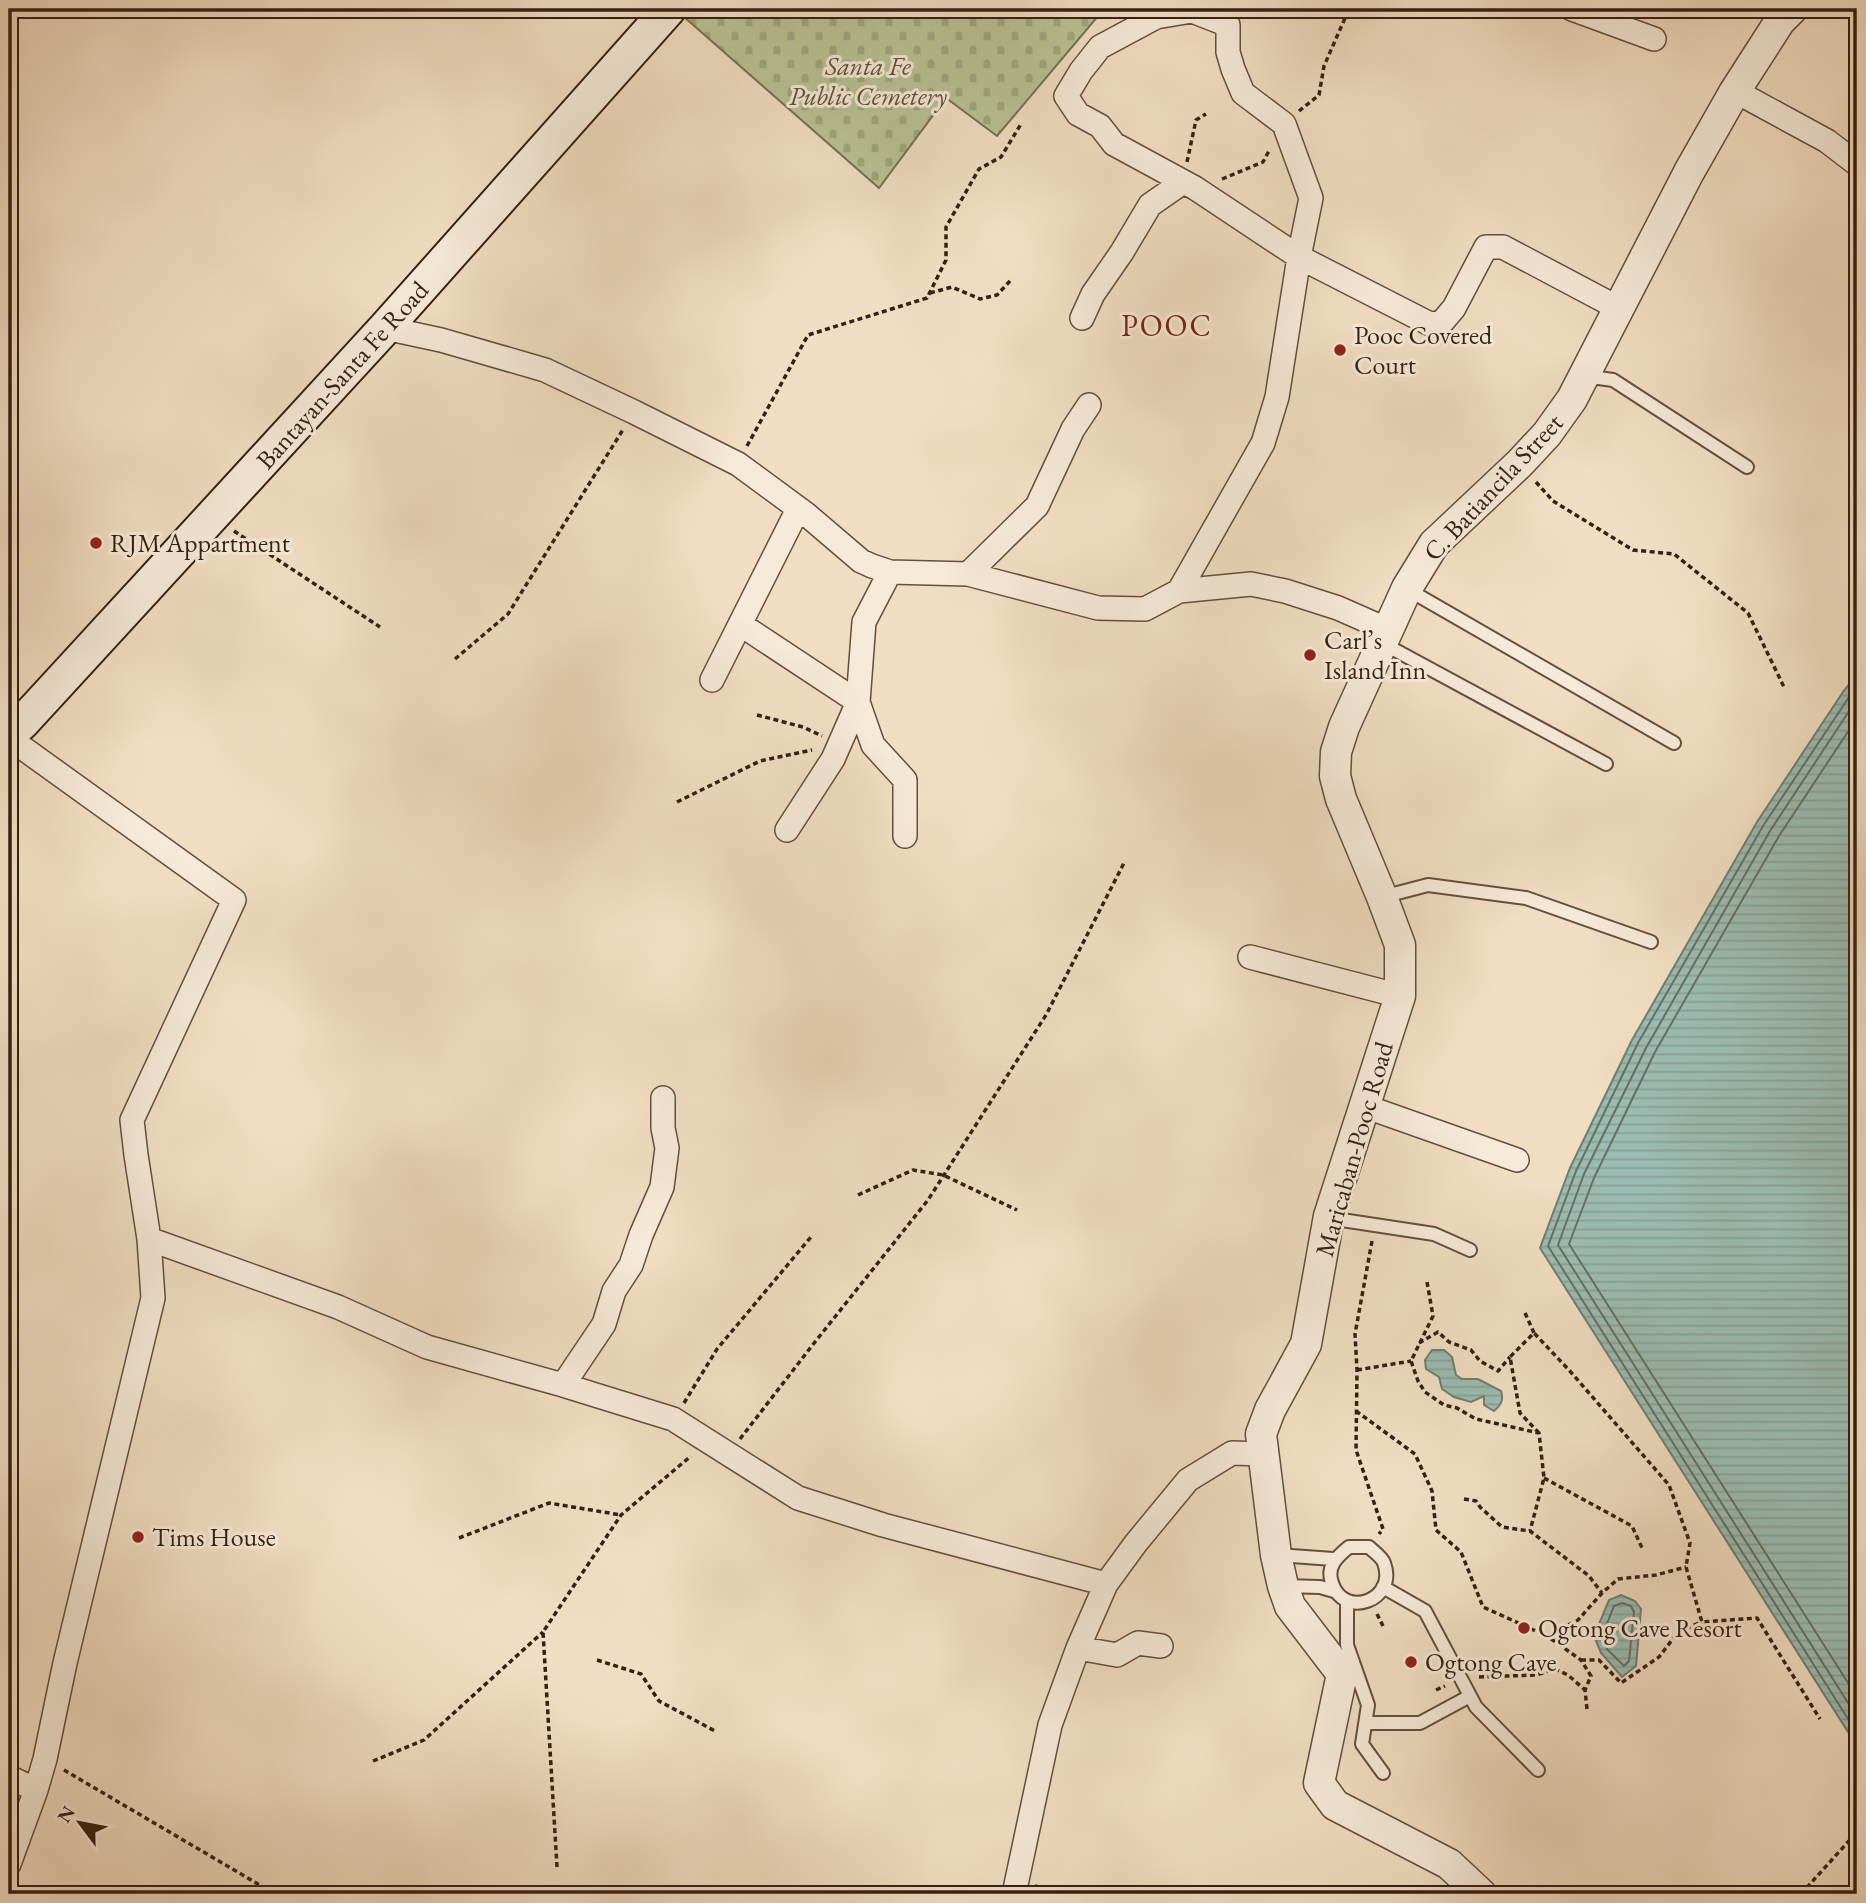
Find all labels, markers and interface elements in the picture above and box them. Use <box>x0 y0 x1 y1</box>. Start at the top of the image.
park label: Santa Fe Public Cemetery <box>789 49 947 113</box>
street label: Bantayan-Santa Fe Road <box>248 273 436 476</box>
district label: POOC <box>1121 306 1213 345</box>
place label: Pooc Covered Court <box>1354 318 1493 382</box>
marker: Pooc Covered Court <box>1332 342 1348 358</box>
street label: C. Batiancila Street <box>1416 406 1570 568</box>
place label: RJM Appartment <box>110 526 290 560</box>
marker: RJM Appartment <box>88 535 104 551</box>
place label: Carl’s Island Inn <box>1324 623 1427 687</box>
marker: Carl’s Island Inn <box>1302 647 1318 663</box>
street label: Maricaban-Pooc Road <box>1307 1037 1401 1260</box>
place label: Tims House <box>152 1520 276 1554</box>
marker: Tims House <box>130 1529 146 1545</box>
place label: Ogtong Cave Resort <box>1538 1611 1742 1645</box>
marker: Ogtong Cave Resort <box>1516 1620 1532 1636</box>
place label: Ogtong Cave <box>1425 1645 1557 1679</box>
marker: Ogtong Cave <box>1403 1654 1419 1670</box>
north arrow <box>46 1787 116 1857</box>
text: N <box>51 1801 81 1827</box>

